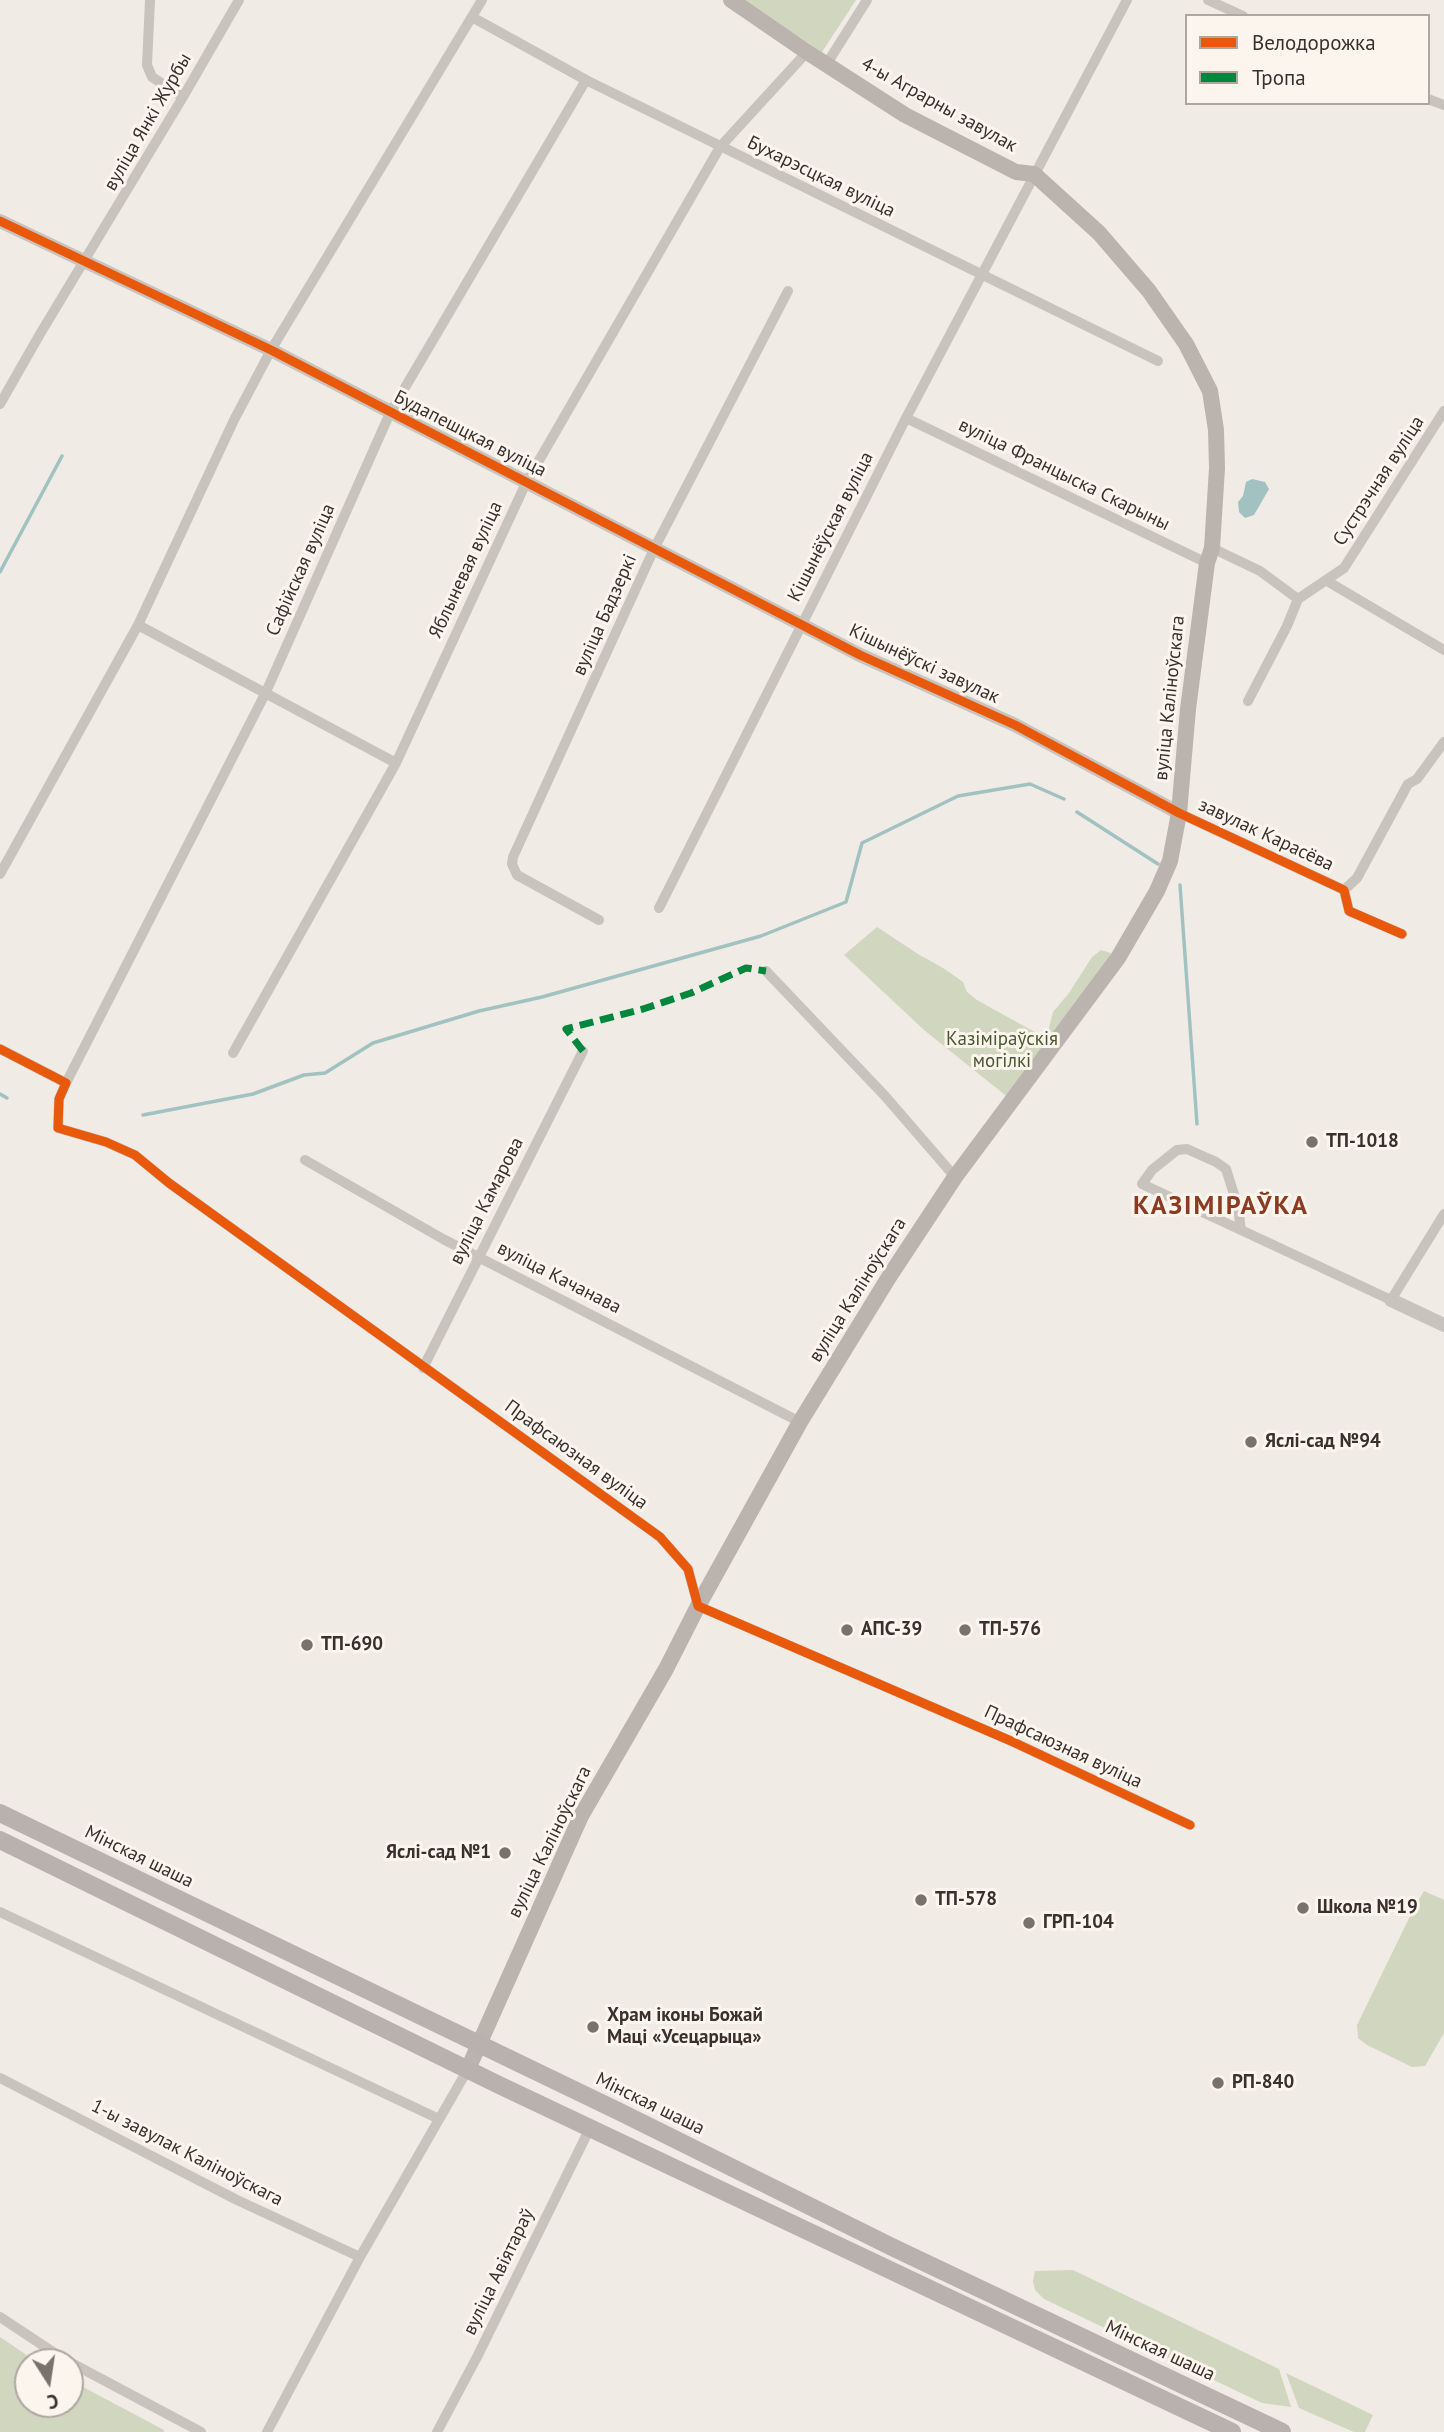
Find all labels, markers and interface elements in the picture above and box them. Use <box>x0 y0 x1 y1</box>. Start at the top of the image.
legend <box>1185 14 1430 105</box>
text: Велодорожка <box>1252 29 1376 56</box>
street label: вуліца Янкі Журбы <box>99 49 197 195</box>
street label: 4-ы Аграрны завулак <box>857 53 1021 157</box>
text: Тропа <box>1252 64 1306 91</box>
street label: Бухарэсцкая вуліца <box>743 131 899 223</box>
street label: Будапешцкая вуліца <box>390 386 550 482</box>
street label: Сустрэчная вуліца <box>1329 412 1429 550</box>
street label: вуліца Францыска Скарыны <box>955 414 1173 536</box>
street label: Кішынёўская вуліца <box>783 448 879 606</box>
street label: Яблыневая вуліца <box>424 498 508 642</box>
street label: Сафійская вуліца <box>262 500 340 640</box>
street label: вуліца Бадзеркі <box>568 551 642 679</box>
street label: вуліца Каліноўскага <box>1150 614 1190 782</box>
street label: Кішынёўскі завулак <box>845 619 1003 709</box>
street label: завулак Карасёва <box>1195 794 1337 876</box>
park label: Казіміраўскія могілкі <box>946 1029 1058 1073</box>
place label: ТП-1018 <box>1326 1131 1399 1153</box>
street label: вуліца Камарова <box>445 1134 529 1268</box>
marker: ТП-1018 <box>1304 1134 1320 1150</box>
district label: КАЗІМІРАЎКА <box>1134 1191 1308 1223</box>
street label: вуліца Каліноўскага <box>804 1214 912 1366</box>
street label: вуліца Качанава <box>493 1237 625 1319</box>
street label: Прафсаюзная вуліца <box>500 1395 652 1515</box>
place label: Яслі-сад №94 <box>1265 1431 1381 1453</box>
marker: Яслі-сад №94 <box>1243 1434 1259 1450</box>
place label: АПС-39 <box>861 1619 922 1641</box>
place label: ТП-576 <box>979 1619 1041 1641</box>
marker: АПС-39 <box>839 1622 855 1638</box>
marker: ТП-576 <box>957 1622 973 1638</box>
place label: ТП-690 <box>321 1634 383 1656</box>
marker: ТП-690 <box>299 1637 315 1653</box>
street label: Прафсаюзная вуліца <box>980 1700 1146 1794</box>
street label: вуліца Каліноўскага <box>503 1763 597 1921</box>
street label: Мінская шаша <box>81 1821 197 1893</box>
place label: Яслі-сад №1 <box>386 1842 491 1864</box>
marker: Яслі-сад №1 <box>497 1845 513 1861</box>
place label: ТП-578 <box>935 1889 997 1911</box>
marker: ТП-578 <box>913 1892 929 1908</box>
place label: Школа №19 <box>1317 1897 1418 1919</box>
marker: Школа №19 <box>1295 1900 1311 1916</box>
place label: ГРП-104 <box>1043 1912 1114 1934</box>
marker: ГРП-104 <box>1021 1915 1037 1931</box>
place label: Храм іконы Божай Маці «Усецарыца» <box>607 2005 763 2049</box>
marker: Храм іконы Божай Маці «Усецарыца» <box>585 2019 601 2035</box>
street label: Мінская шаша <box>592 2068 708 2140</box>
place label: РП-840 <box>1232 2072 1294 2094</box>
marker: РП-840 <box>1210 2075 1226 2091</box>
street label: 1-ы завулак Каліноўскага <box>87 2095 287 2211</box>
street label: вуліца Авіятараў <box>459 2205 539 2339</box>
street label: Мінская шаша <box>1102 2316 1218 2386</box>
north arrow <box>14 2348 84 2418</box>
text: С <box>45 2389 61 2414</box>

